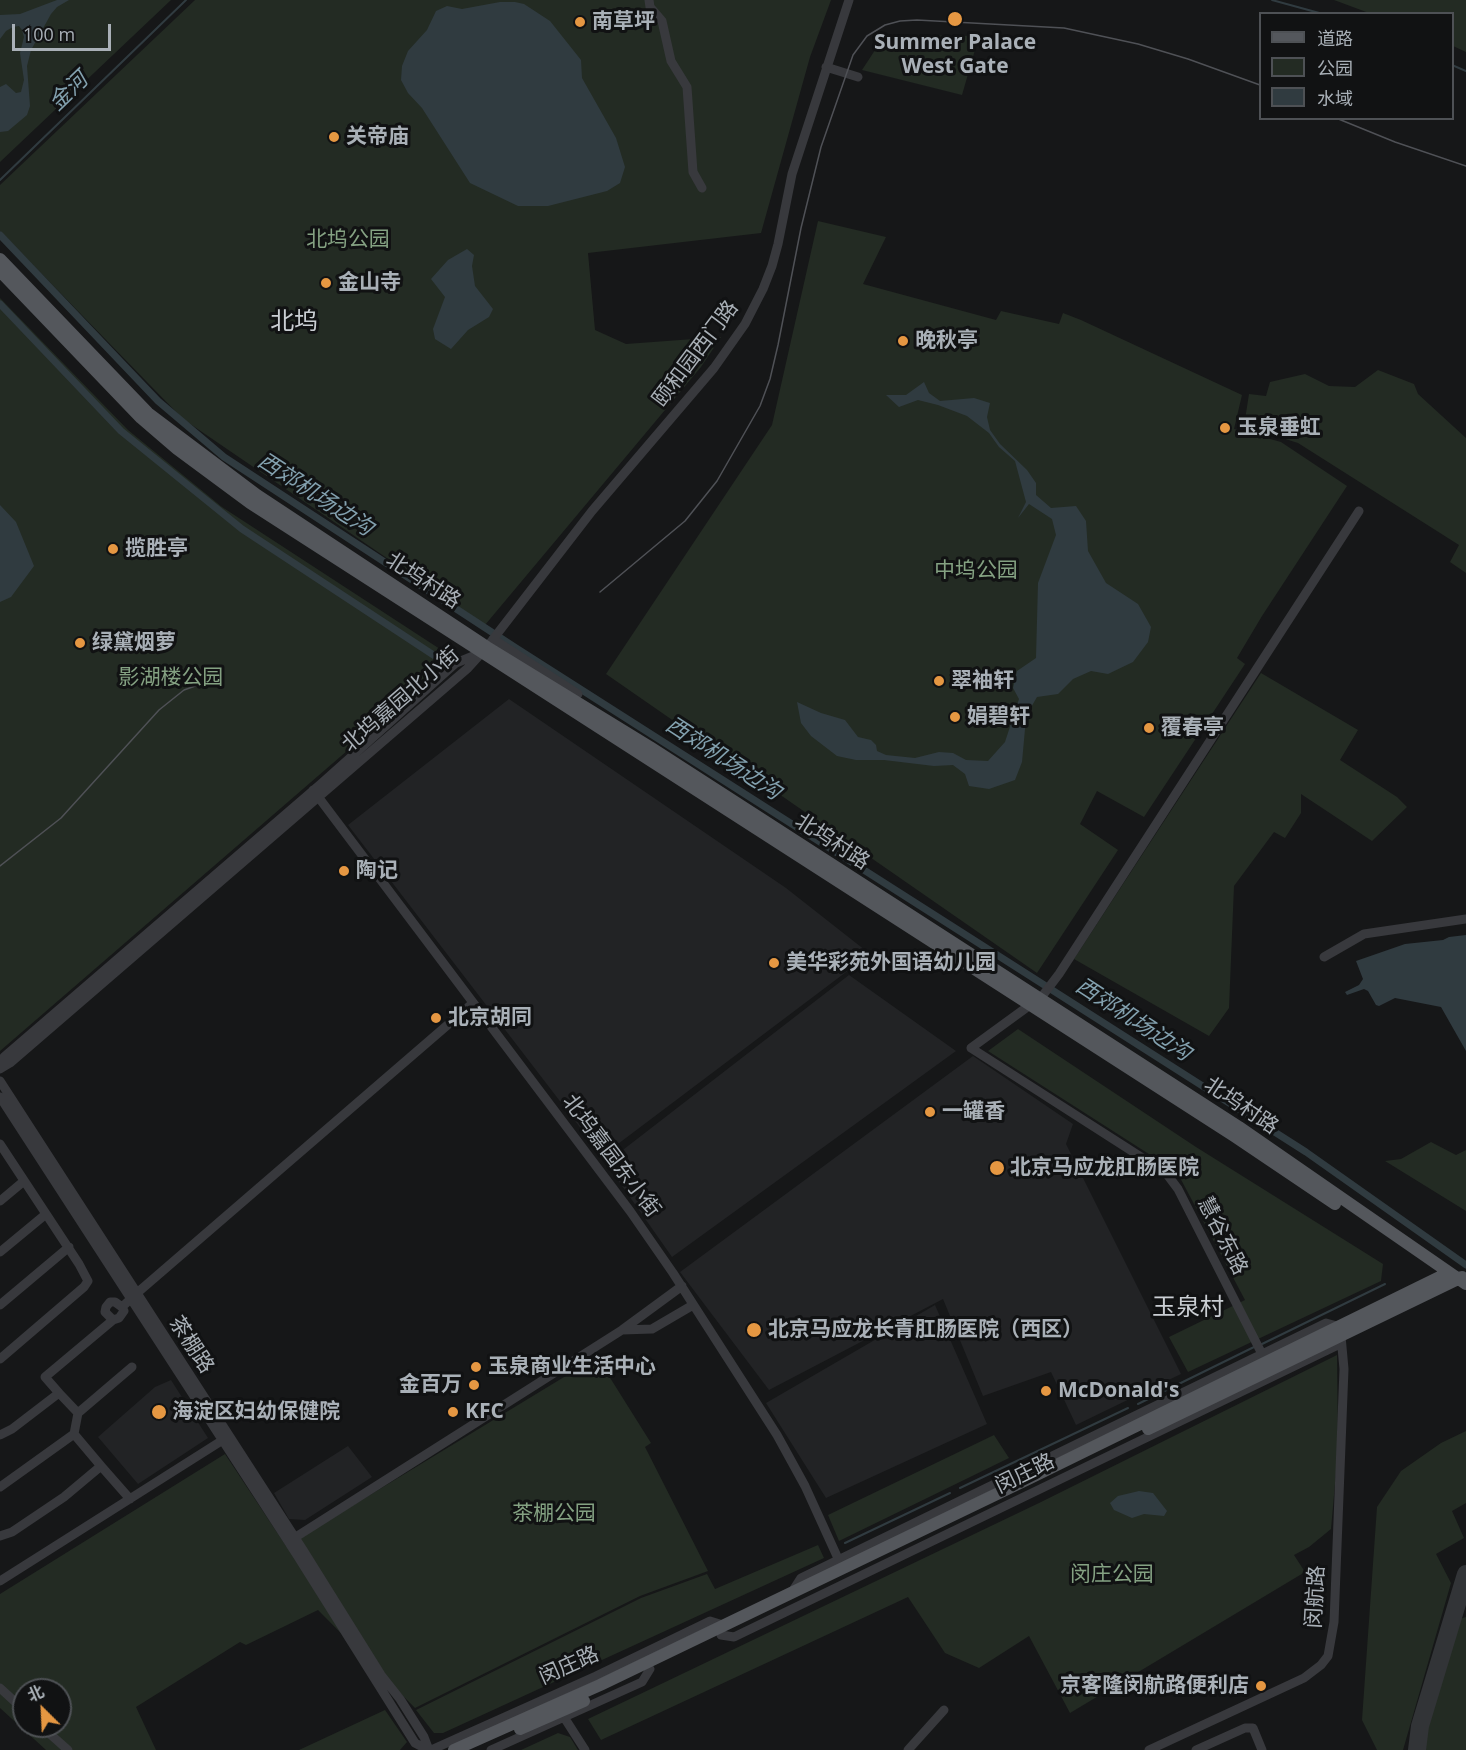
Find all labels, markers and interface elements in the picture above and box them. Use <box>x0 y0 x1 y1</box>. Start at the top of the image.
place label: 南草坪 <box>592 9 655 35</box>
marker: Summer Palace West Gate <box>946 10 964 28</box>
scale bar <box>15 12 114 50</box>
legend <box>1259 12 1454 120</box>
marker: 南草坪 <box>573 15 587 29</box>
text: 100 m <box>23 22 75 46</box>
text: 道路 <box>1317 26 1353 50</box>
place label: Summer Palace West Gate <box>874 30 1036 80</box>
text: 公园 <box>1317 56 1353 80</box>
water label: 金河 <box>44 67 94 117</box>
text: 水域 <box>1317 86 1353 110</box>
place label: 关帝庙 <box>346 124 409 150</box>
marker: 关帝庙 <box>327 130 341 144</box>
park label: 北坞公园 <box>306 227 390 253</box>
place label: 金山寺 <box>338 270 401 296</box>
marker: 金山寺 <box>319 276 333 290</box>
street label: 颐和园西门路 <box>648 296 744 412</box>
district label: 北坞 <box>270 308 318 336</box>
place label: 晚秋亭 <box>915 328 978 354</box>
marker: 晚秋亭 <box>896 334 910 348</box>
place label: 玉泉垂虹 <box>1237 415 1321 441</box>
marker: 玉泉垂虹 <box>1218 421 1232 435</box>
water label: 西郊机场边沟 <box>252 448 378 542</box>
place label: 揽胜亭 <box>125 536 188 562</box>
marker: 揽胜亭 <box>106 542 120 556</box>
street label: 北坞村路 <box>381 548 465 614</box>
park label: 中坞公园 <box>934 558 1018 584</box>
place label: 绿黛烟萝 <box>92 630 176 656</box>
marker: 绿黛烟萝 <box>73 636 87 650</box>
street label: 北坞嘉园北小街 <box>337 642 465 758</box>
park label: 影湖楼公园 <box>119 665 223 691</box>
place label: 翠袖轩 <box>951 668 1014 694</box>
marker: 翠袖轩 <box>932 674 946 688</box>
place label: 娟碧轩 <box>967 704 1030 730</box>
marker: 娟碧轩 <box>948 710 962 724</box>
water label: 西郊机场边沟 <box>660 712 786 806</box>
place label: 覆春亭 <box>1161 715 1224 741</box>
marker: 覆春亭 <box>1142 721 1156 735</box>
street label: 北坞村路 <box>790 809 874 875</box>
place label: 陶记 <box>356 858 398 884</box>
marker: 陶记 <box>337 864 351 878</box>
place label: 美华彩苑外国语幼儿园 <box>786 950 996 976</box>
marker: 美华彩苑外国语幼儿园 <box>767 956 781 970</box>
water label: 西郊机场边沟 <box>1070 973 1196 1067</box>
place label: 北京胡同 <box>448 1005 532 1031</box>
marker: 北京胡同 <box>429 1011 443 1025</box>
street label: 北坞村路 <box>1199 1072 1283 1140</box>
street label: 北坞嘉园东小街 <box>557 1090 665 1222</box>
place label: 一罐香 <box>942 1099 1005 1125</box>
marker: 一罐香 <box>923 1105 937 1119</box>
place label: 北京马应龙肛肠医院 <box>1010 1155 1199 1181</box>
marker: 北京马应龙肛肠医院 <box>988 1159 1006 1177</box>
street label: 慧谷东路 <box>1192 1193 1252 1279</box>
district label: 玉泉村 <box>1152 1294 1224 1322</box>
street label: 茶棚路 <box>163 1312 219 1378</box>
place label: 北京马应龙长青肛肠医院（西区） <box>768 1317 1083 1343</box>
marker: 北京马应龙长青肛肠医院（西区） <box>745 1321 763 1339</box>
place label: 玉泉商业生活中心 <box>488 1354 656 1380</box>
marker: 玉泉商业生活中心 <box>469 1360 483 1374</box>
place label: 金百万 <box>399 1372 462 1398</box>
marker: 金百万 <box>467 1378 481 1392</box>
place label: McDonald's <box>1058 1378 1179 1404</box>
marker: McDonald's <box>1039 1384 1053 1398</box>
place label: 海淀区妇幼保健院 <box>172 1399 340 1425</box>
place label: KFC <box>465 1399 504 1425</box>
marker: 海淀区妇幼保健院 <box>150 1403 168 1421</box>
marker: KFC <box>446 1405 460 1419</box>
street label: 闵庄路 <box>991 1449 1059 1499</box>
park label: 茶棚公园 <box>512 1501 596 1527</box>
park label: 闵庄公园 <box>1070 1562 1154 1588</box>
street label: 闵航路 <box>1302 1565 1330 1629</box>
street label: 闵庄路 <box>535 1642 603 1690</box>
place label: 京客隆闵航路便利店 <box>1060 1673 1249 1699</box>
north arrow <box>12 1678 72 1738</box>
marker: 京客隆闵航路便利店 <box>1254 1679 1268 1693</box>
text: 北 <box>24 1680 47 1707</box>

